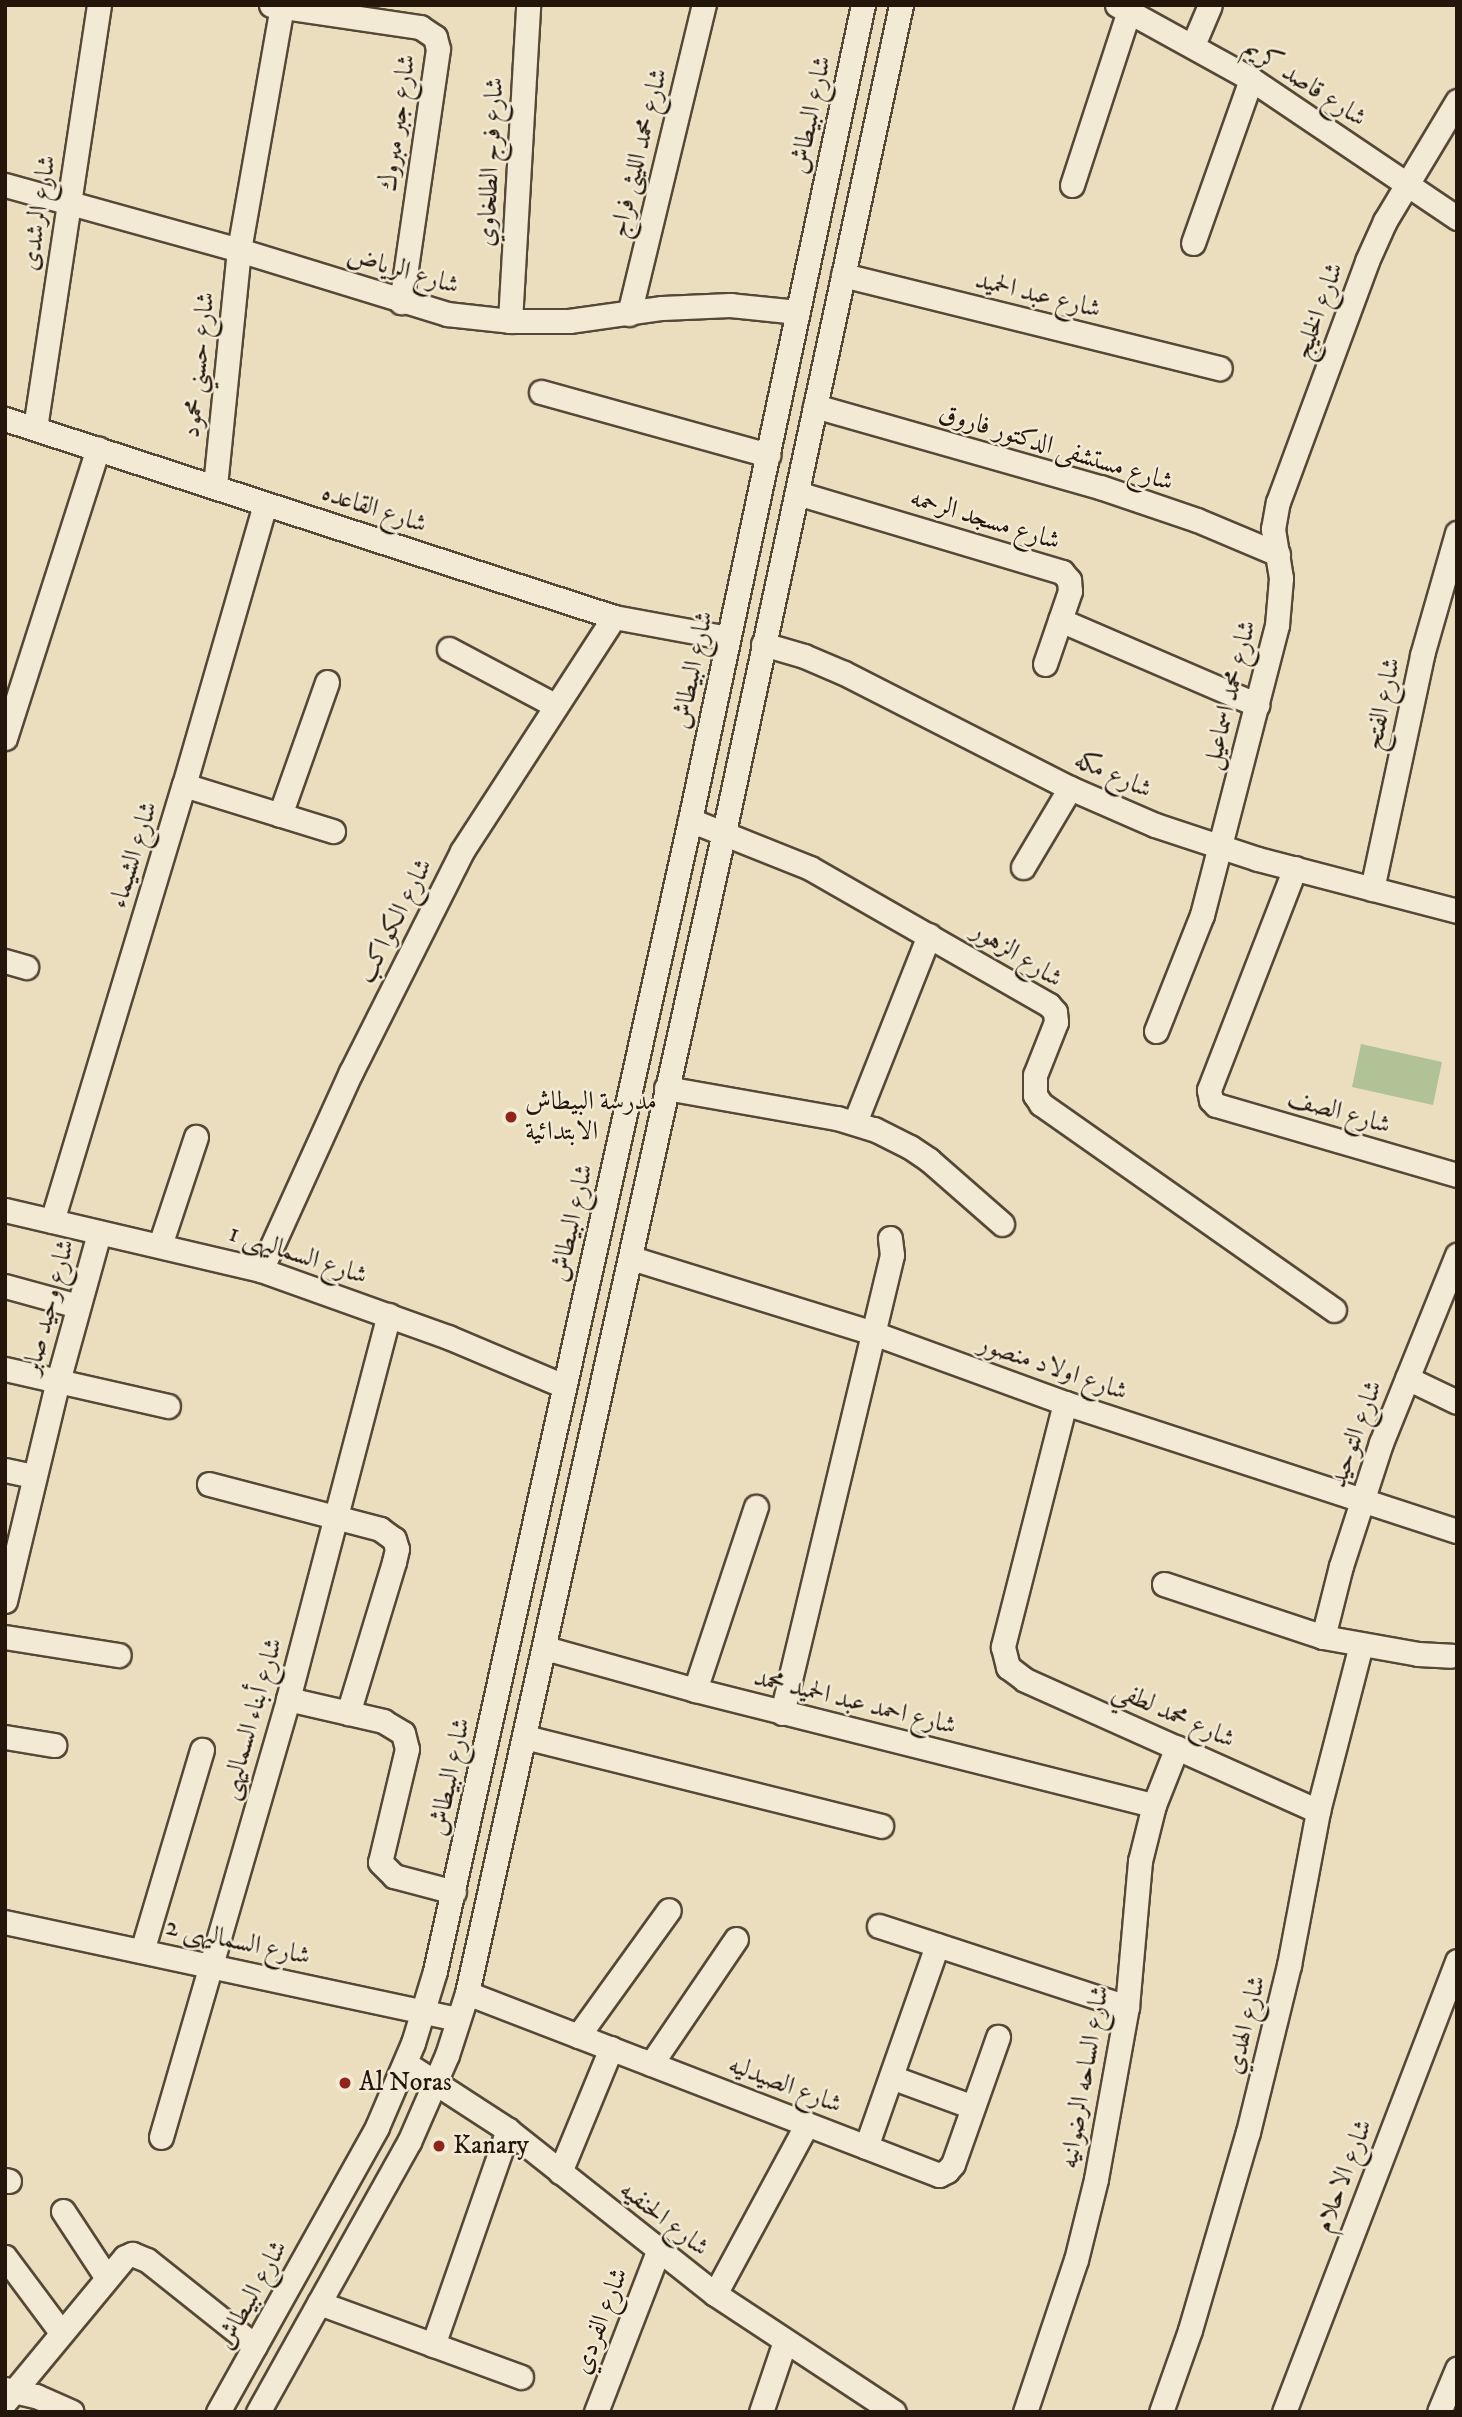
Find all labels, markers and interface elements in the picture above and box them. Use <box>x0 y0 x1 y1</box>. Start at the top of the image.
street label: شارع قاصد كريم <box>1238 32 1372 134</box>
street label: شارع جبر مبروك <box>373 52 423 194</box>
street label: شارع البيطاش <box>783 53 839 177</box>
street label: شارع محمد الليثى فراج <box>603 65 675 241</box>
street label: شارع فرج الطلخاوي <box>471 76 511 248</box>
street label: شارع الرشدى <box>14 153 64 273</box>
street label: شارع الرياض <box>343 240 463 302</box>
street label: شارع الخليج <box>1287 258 1351 364</box>
street label: شارع عبد الحميد <box>972 264 1104 326</box>
street label: شارع حسني محمود <box>176 290 222 440</box>
street label: شارع مستشفى الدكتور فاروق <box>935 398 1177 498</box>
street label: شارع القاعده <box>318 477 430 541</box>
street label: شارع مسجد الرحمه <box>906 482 1064 558</box>
street label: شارع البيطاش <box>665 608 721 732</box>
street label: شارع محمد اسماعيل <box>1196 617 1264 773</box>
street label: شارع الفتح <box>1358 655 1408 753</box>
street label: شارع مكه <box>1069 744 1157 806</box>
street label: شارع الشيماء <box>103 798 165 912</box>
street label: شارع الكواكب <box>350 853 440 989</box>
street label: شارع الزهور <box>966 915 1068 995</box>
street label: شارع الصف <box>1284 1082 1394 1142</box>
place label: مدرسة البيطاش الابتدائية <box>525 1086 657 1148</box>
marker: مدرسة البيطاش الابتدائية <box>503 1109 519 1125</box>
street label: شارع البيطاش <box>543 1161 601 1285</box>
street label: شارع السماليهى 1 <box>225 1218 371 1292</box>
street label: شارع وحيد صابر <box>16 1236 82 1378</box>
street label: شارع اولاد منصور <box>975 1328 1131 1408</box>
street label: شارع التوحيد <box>1322 1376 1390 1492</box>
street label: شارع أبناء السماليهى <box>214 1634 290 1804</box>
street label: شارع احمد عبد الحميد محمد <box>751 1662 959 1742</box>
street label: شارع محمد لطفي <box>1108 1674 1240 1756</box>
street label: شارع البيطاش <box>422 1715 478 1839</box>
street label: شارع السماليهى 2 <box>163 1911 313 1973</box>
street label: شارع الهدي <box>1219 1972 1273 2078</box>
street label: شارع الساحه الرضوانيه <box>1054 1983 1116 2171</box>
street label: شارع الصيدليه <box>724 2049 846 2121</box>
place label: Al Noras <box>359 2067 452 2099</box>
marker: Al Noras <box>337 2075 353 2091</box>
street label: شارع الاحلام <box>1308 2115 1380 2237</box>
place label: Kanary <box>453 2130 529 2162</box>
marker: Kanary <box>431 2138 447 2154</box>
street label: شارع الحنفيه <box>613 2174 715 2264</box>
street label: شارع البيطاش <box>209 2235 295 2355</box>
street label: شارع الفردي <box>567 2263 635 2379</box>

